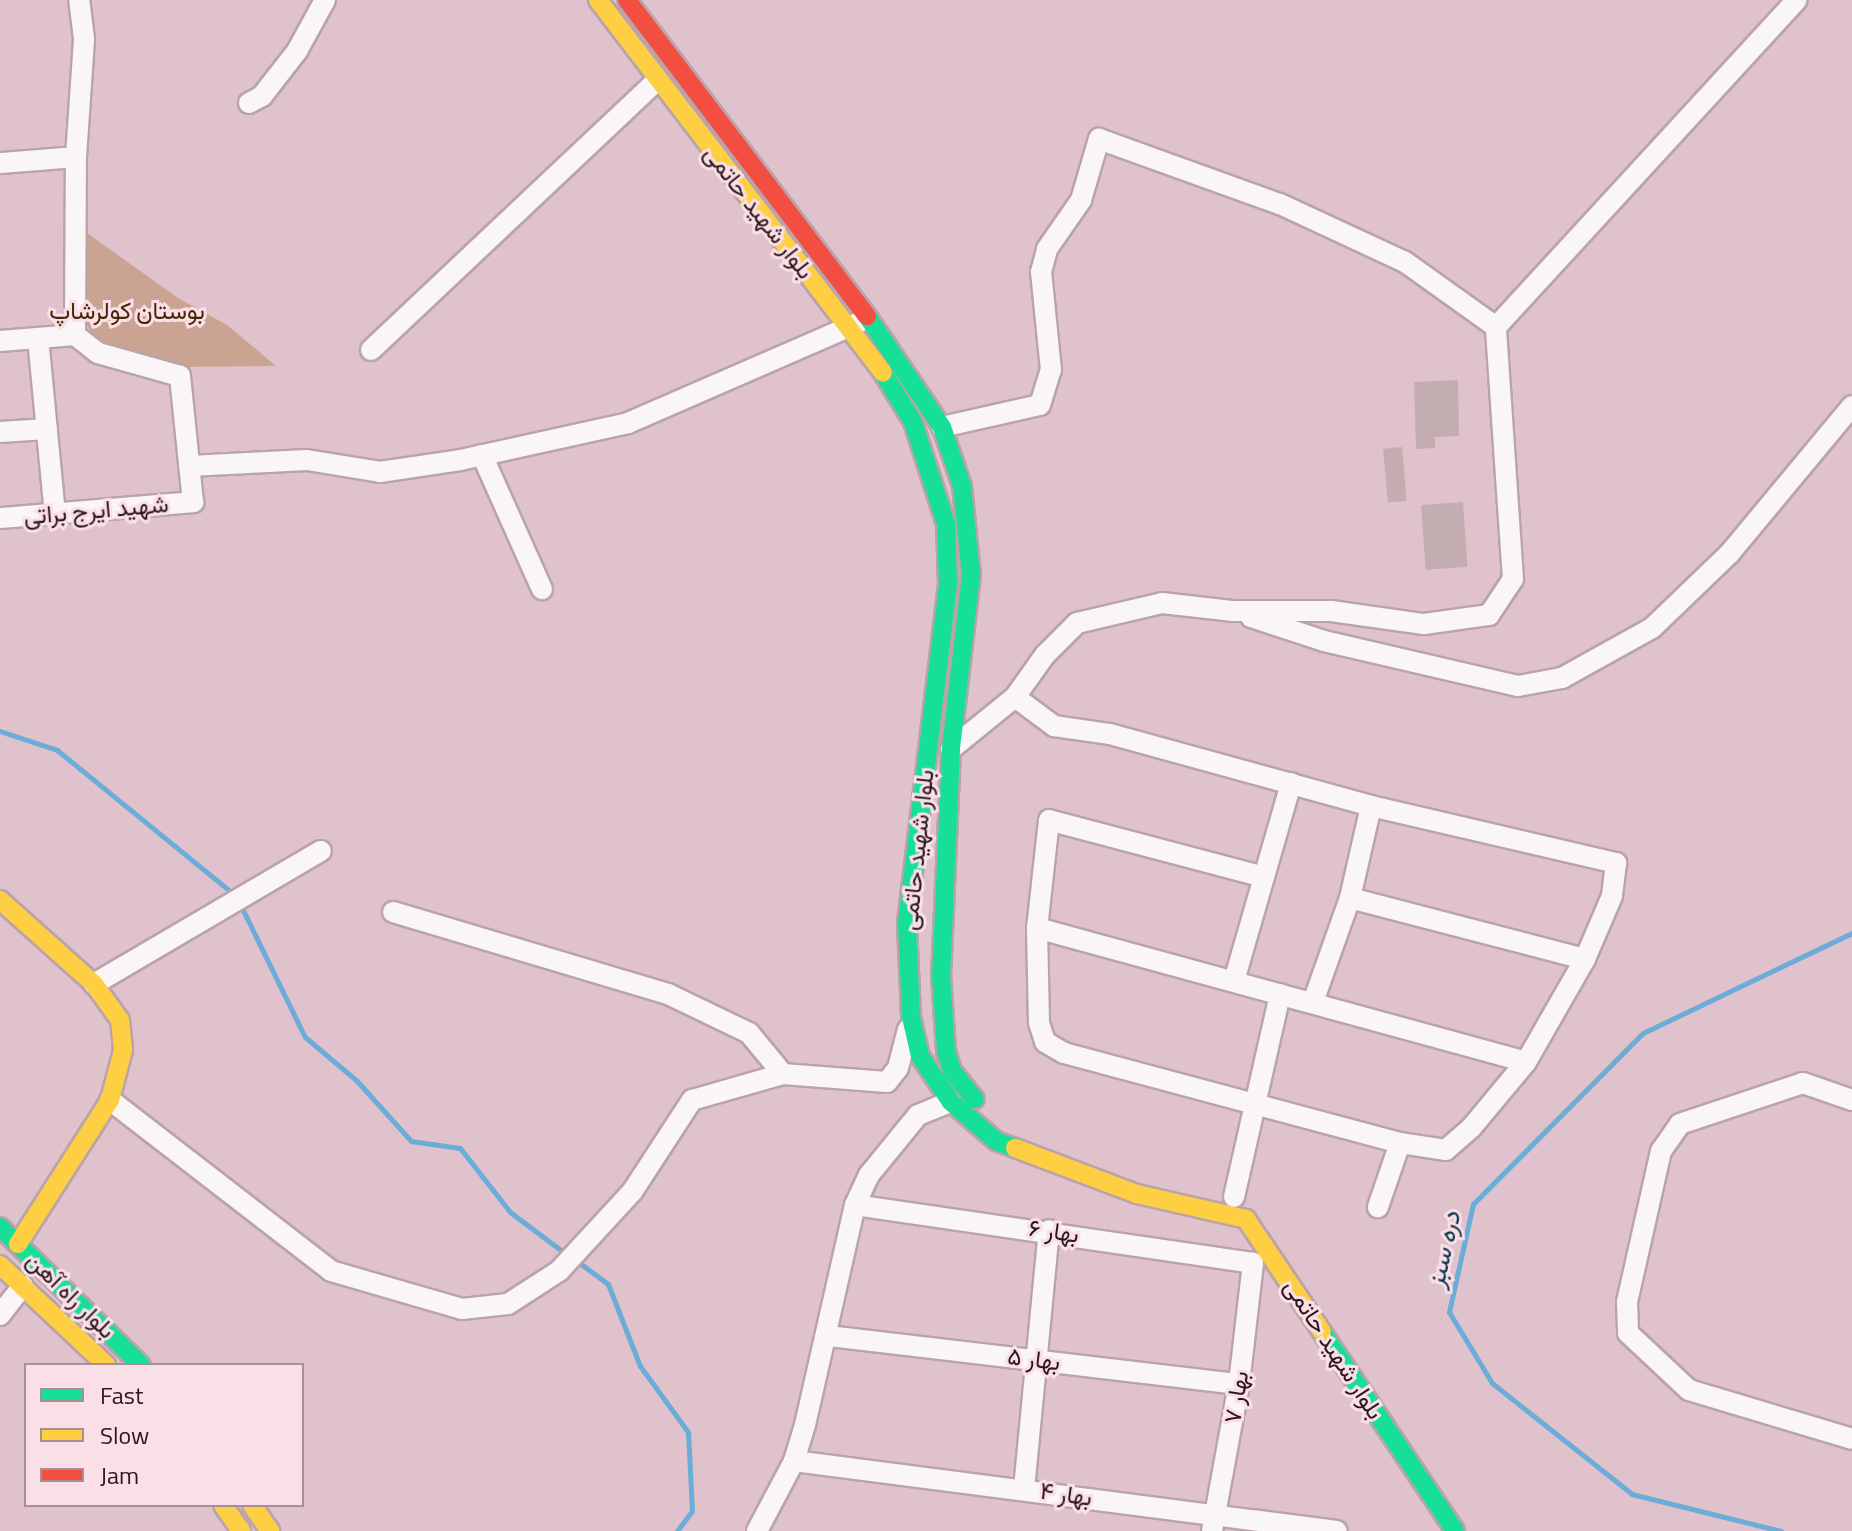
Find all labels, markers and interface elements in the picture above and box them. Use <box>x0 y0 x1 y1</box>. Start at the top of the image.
street label: بلوار شهید حاتمی <box>698 140 820 284</box>
park label: بوستان کولرشاپ <box>49 297 205 325</box>
street label: شهید ایرج براتی <box>22 489 170 531</box>
street label: بلوار شهید حاتمی <box>894 768 940 932</box>
water label: دره سبز <box>1419 1208 1467 1290</box>
street label: بهار ۶ <box>1027 1213 1081 1249</box>
street label: بلوار راه آهن <box>20 1246 122 1344</box>
street label: بلوار شهید حاتمی <box>1278 1273 1390 1425</box>
street label: بهار ۵ <box>1006 1341 1062 1377</box>
legend <box>24 1363 304 1507</box>
street label: بهار ۷ <box>1218 1369 1254 1425</box>
text: Fast <box>100 1377 143 1413</box>
text: Slow <box>100 1417 149 1453</box>
text: Jam <box>100 1457 139 1493</box>
street label: بهار ۴ <box>1038 1476 1094 1512</box>

